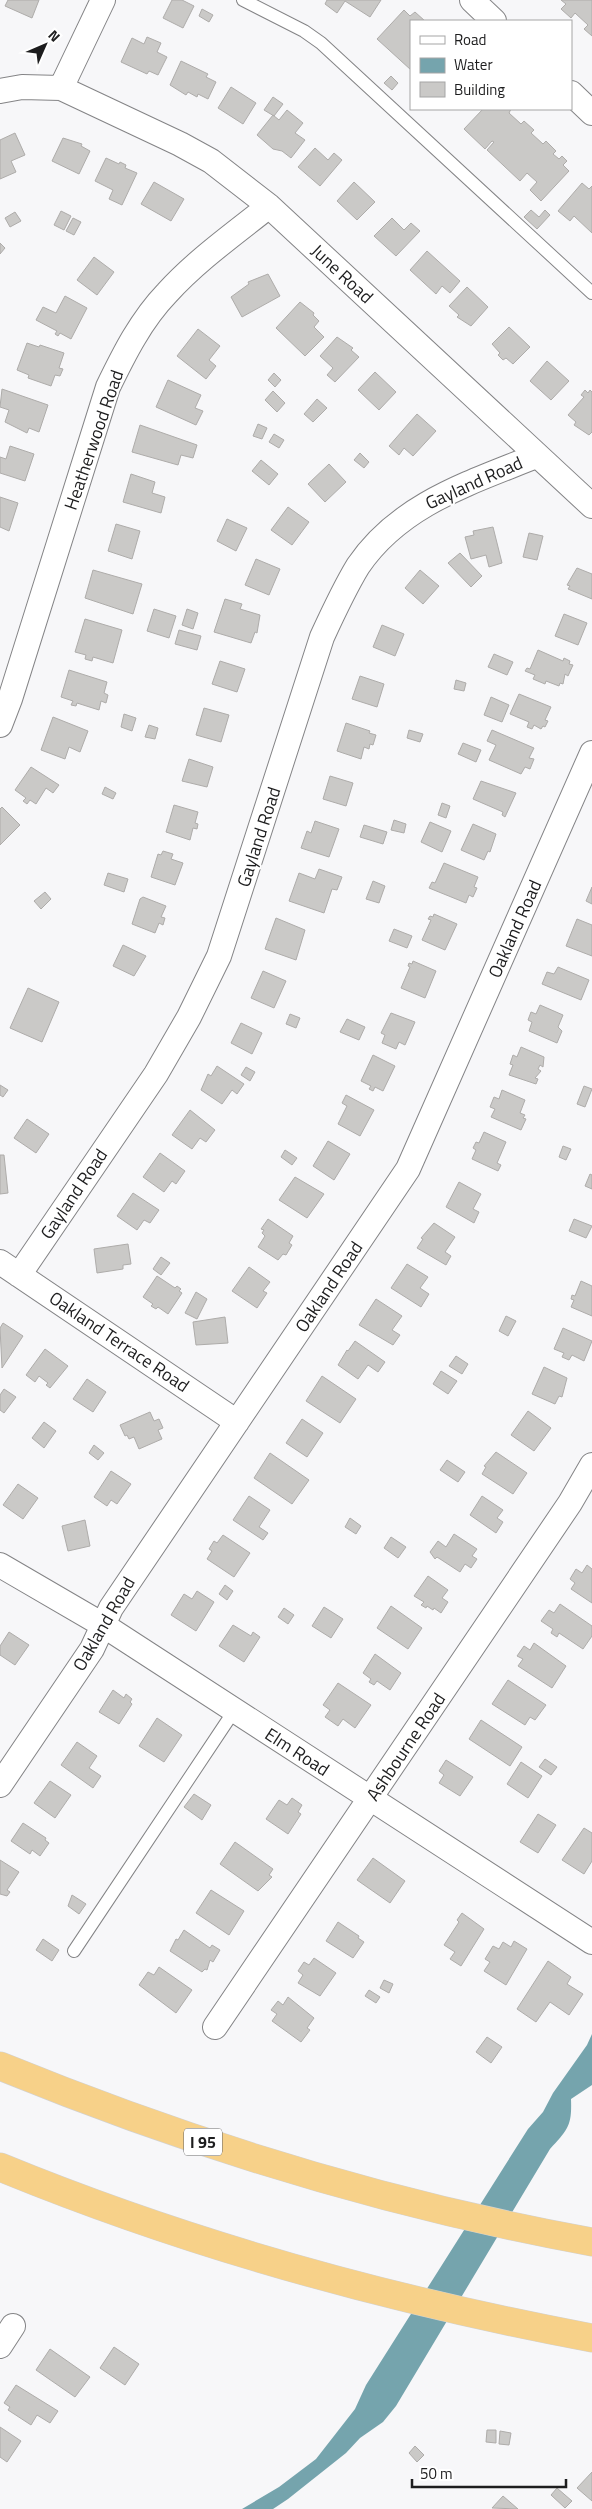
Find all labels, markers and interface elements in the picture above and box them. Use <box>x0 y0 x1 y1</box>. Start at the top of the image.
north arrow <box>20 20 70 70</box>
legend <box>410 20 572 110</box>
text: N <box>44 25 65 46</box>
text: Road <box>454 28 486 51</box>
text: Water <box>454 53 493 76</box>
text: Building <box>454 78 505 101</box>
street label: June Road <box>305 238 380 310</box>
street label: Heatherwood Road <box>57 366 130 514</box>
street label: Gayland Road <box>421 449 527 516</box>
street label: Gayland Road <box>230 783 287 890</box>
street label: Oakland Road <box>481 875 548 982</box>
street label: Gayland Road <box>33 1143 114 1244</box>
street label: Oakland Road <box>288 1236 369 1338</box>
street label: Oakland Terrace Road <box>44 1285 195 1399</box>
street label: Oakland Road <box>66 1572 141 1676</box>
street label: Ashbourne Road <box>359 1687 452 1806</box>
street label: Elm Road <box>260 1721 335 1783</box>
road number: I 95 <box>184 2128 222 2156</box>
scale bar <box>412 2456 566 2488</box>
text: 50 m <box>420 2462 453 2485</box>

